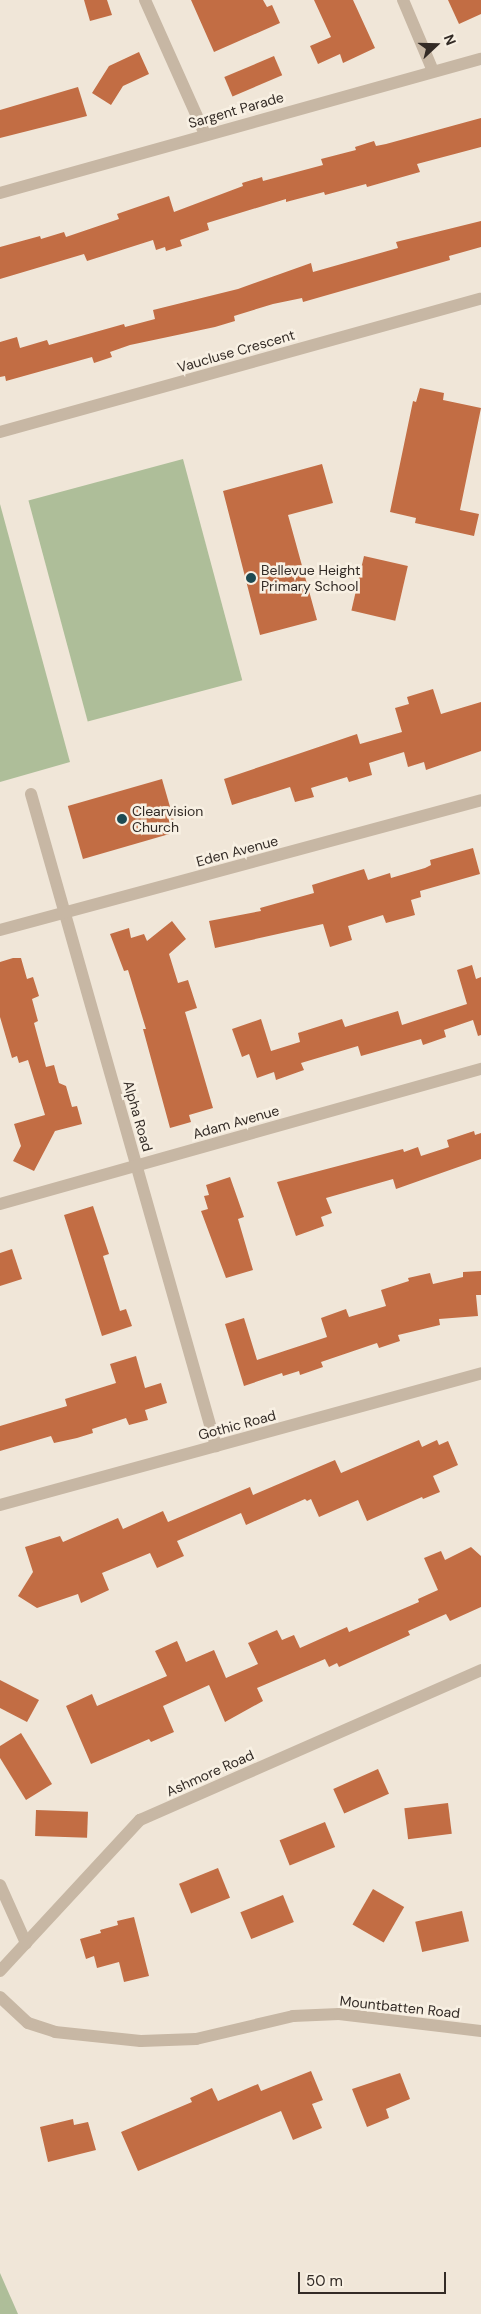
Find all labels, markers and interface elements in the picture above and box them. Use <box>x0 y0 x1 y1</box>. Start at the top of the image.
north arrow <box>411 20 461 70</box>
text: N <box>440 32 460 48</box>
street label: Sargent Parade <box>186 88 286 132</box>
street label: Vaucluse Crescent <box>175 326 297 376</box>
place label: Bellevue Height Primary School <box>261 562 361 594</box>
marker: Bellevue Height Primary School <box>245 572 257 584</box>
place label: Clearvision Church <box>132 803 203 836</box>
marker: Clearvision Church <box>116 813 128 825</box>
street label: Eden Avenue <box>194 832 280 870</box>
street label: Alpha Road <box>120 1079 156 1153</box>
street label: Adam Avenue <box>191 1102 281 1142</box>
street label: Gothic Road <box>196 1407 278 1443</box>
street label: Ashmore Road <box>163 1746 257 1800</box>
street label: Mountbatten Road <box>339 1992 461 2022</box>
scale bar <box>301 2262 448 2294</box>
text: 50 m <box>306 2271 343 2291</box>

